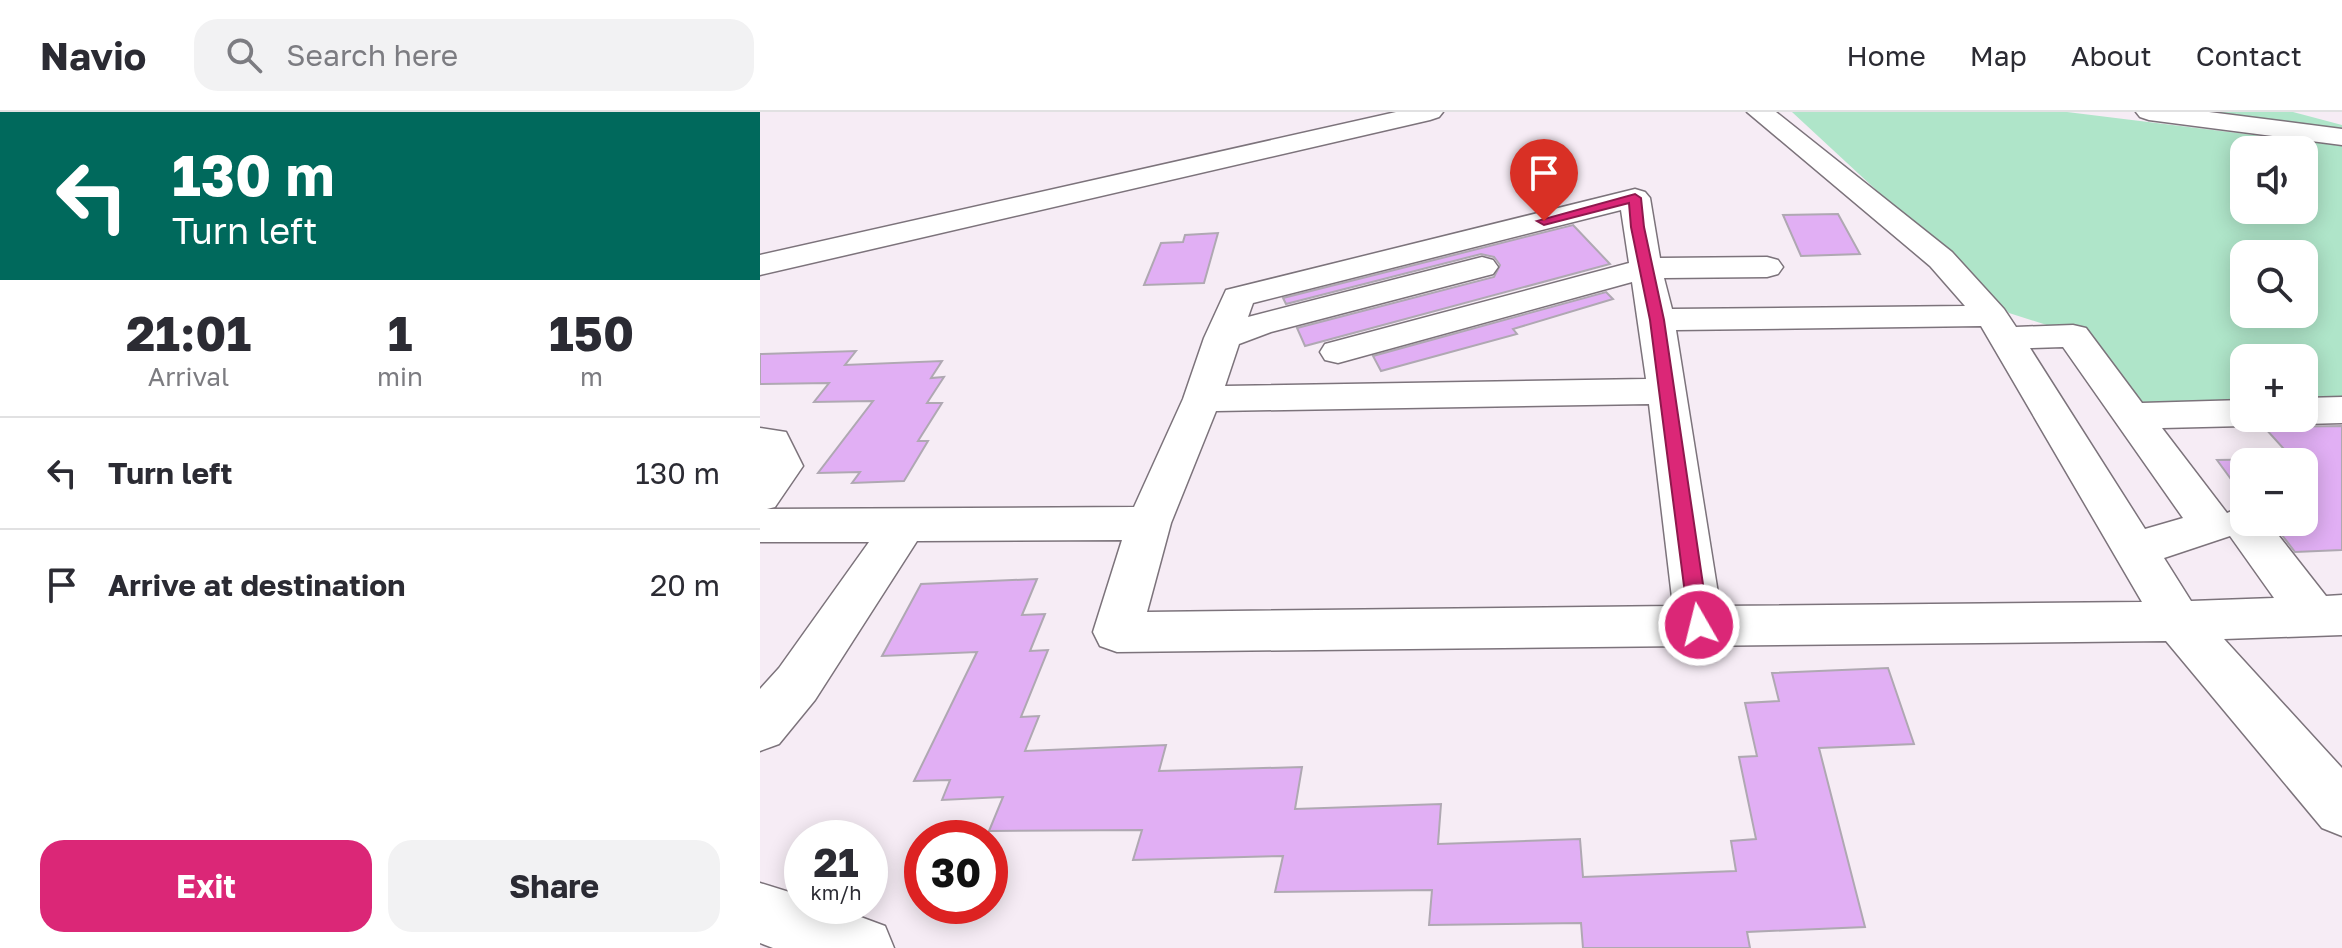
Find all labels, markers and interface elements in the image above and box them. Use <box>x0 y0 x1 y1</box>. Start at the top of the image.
search box <box>194 19 754 91</box>
text: Navio <box>40 33 146 78</box>
icon: search <box>222 33 266 77</box>
text: Search here <box>286 37 458 73</box>
text: Home <box>1847 39 1926 72</box>
text: Map <box>1970 39 2027 72</box>
text: About <box>2071 39 2152 72</box>
text: Contact <box>2196 39 2302 72</box>
map controls <box>2230 136 2318 536</box>
button: sound <box>2230 136 2318 224</box>
pin <box>1510 139 1578 221</box>
text: 130 m <box>172 141 334 208</box>
icon: left <box>40 144 144 248</box>
icon: arrive <box>1522 151 1566 195</box>
text: Turn left <box>172 209 318 252</box>
button: search <box>2230 240 2318 328</box>
text: 21:01 <box>126 304 251 362</box>
text: 1 <box>388 304 412 362</box>
text: 150 <box>549 304 634 362</box>
button: + <box>2230 344 2318 432</box>
text: Arrival <box>148 361 229 392</box>
text: min <box>377 361 423 392</box>
text: m <box>580 361 603 392</box>
button: − <box>2230 448 2318 536</box>
icon: left <box>40 451 84 495</box>
text: Turn left <box>108 455 233 491</box>
text: 130 m <box>635 455 720 491</box>
icon: arrive <box>40 563 84 607</box>
text: Arrive at destination <box>108 567 405 603</box>
text: 20 m <box>650 567 720 603</box>
position arrow <box>1657 583 1741 667</box>
speed limit sign: 30 <box>904 820 1008 924</box>
text: 21 <box>814 838 859 886</box>
button: Exit <box>40 840 372 932</box>
button: Share <box>388 840 720 932</box>
text: km/h <box>811 880 861 904</box>

